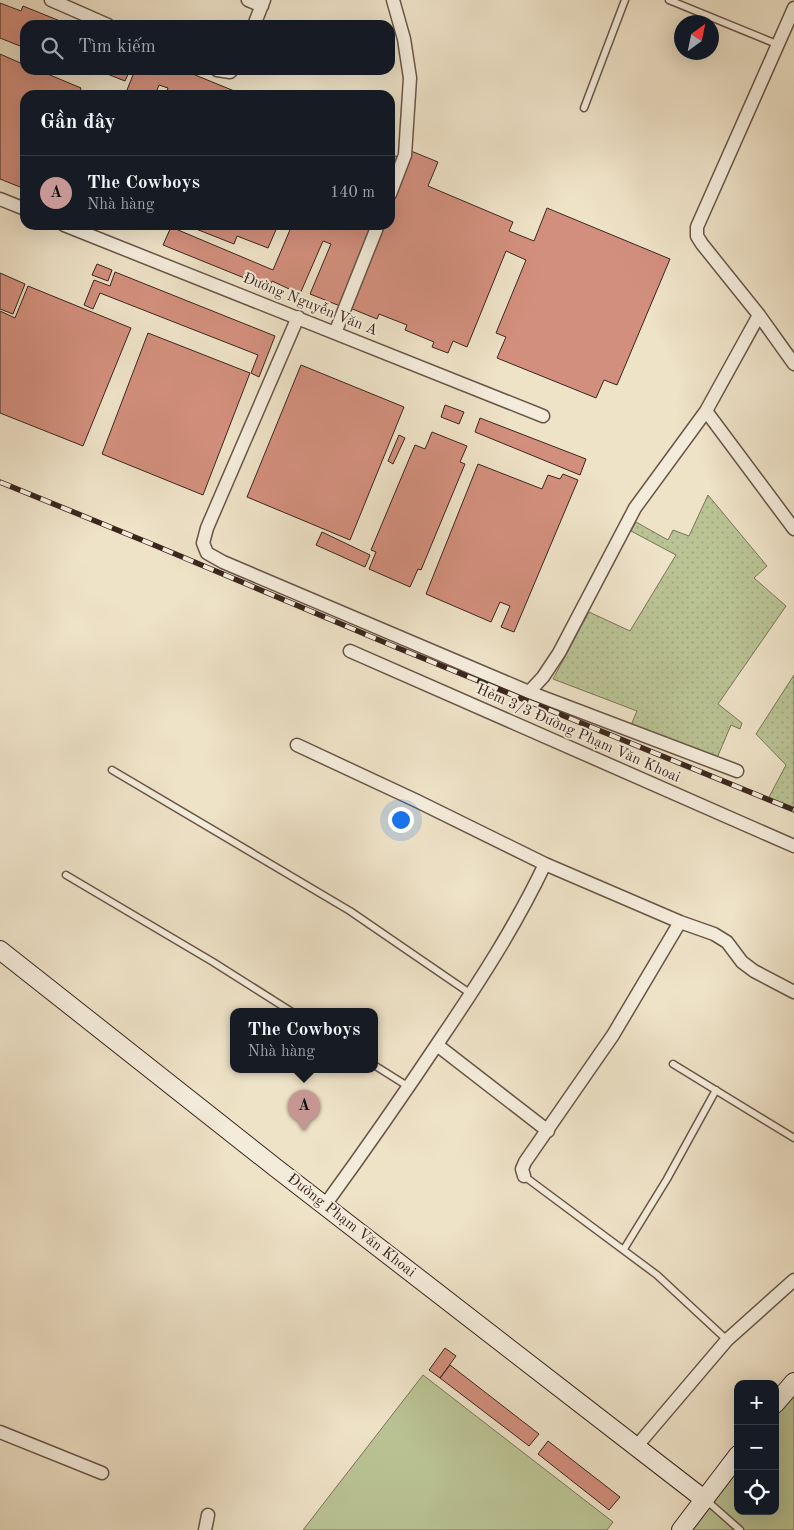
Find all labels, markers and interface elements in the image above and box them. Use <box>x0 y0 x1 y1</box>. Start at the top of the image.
north arrow <box>674 15 719 60</box>
search box <box>20 20 395 75</box>
icon: search <box>38 34 66 62</box>
text: Tìm kiếm <box>78 38 156 57</box>
text: Gần đây <box>40 112 116 133</box>
text: The Cowboys <box>87 174 200 193</box>
text: A <box>50 185 62 201</box>
text: 140 m <box>330 185 375 201</box>
text: Nhà hàng <box>87 197 154 213</box>
street label: Đường Nguyễn Văn A <box>240 270 380 339</box>
street label: Hẻm 3/3 Đường Phạm Văn Khoai <box>474 682 682 786</box>
your location <box>388 807 414 833</box>
popup <box>230 1008 378 1073</box>
text: The Cowboys <box>248 1021 360 1040</box>
text: Nhà hàng <box>248 1044 315 1060</box>
pin: A <box>288 1090 320 1131</box>
street label: Đường Phạm Văn Khoai <box>284 1171 418 1281</box>
map controls <box>734 1380 779 1515</box>
button: + <box>734 1380 779 1425</box>
button: − <box>734 1425 779 1470</box>
button: locate <box>734 1470 779 1515</box>

